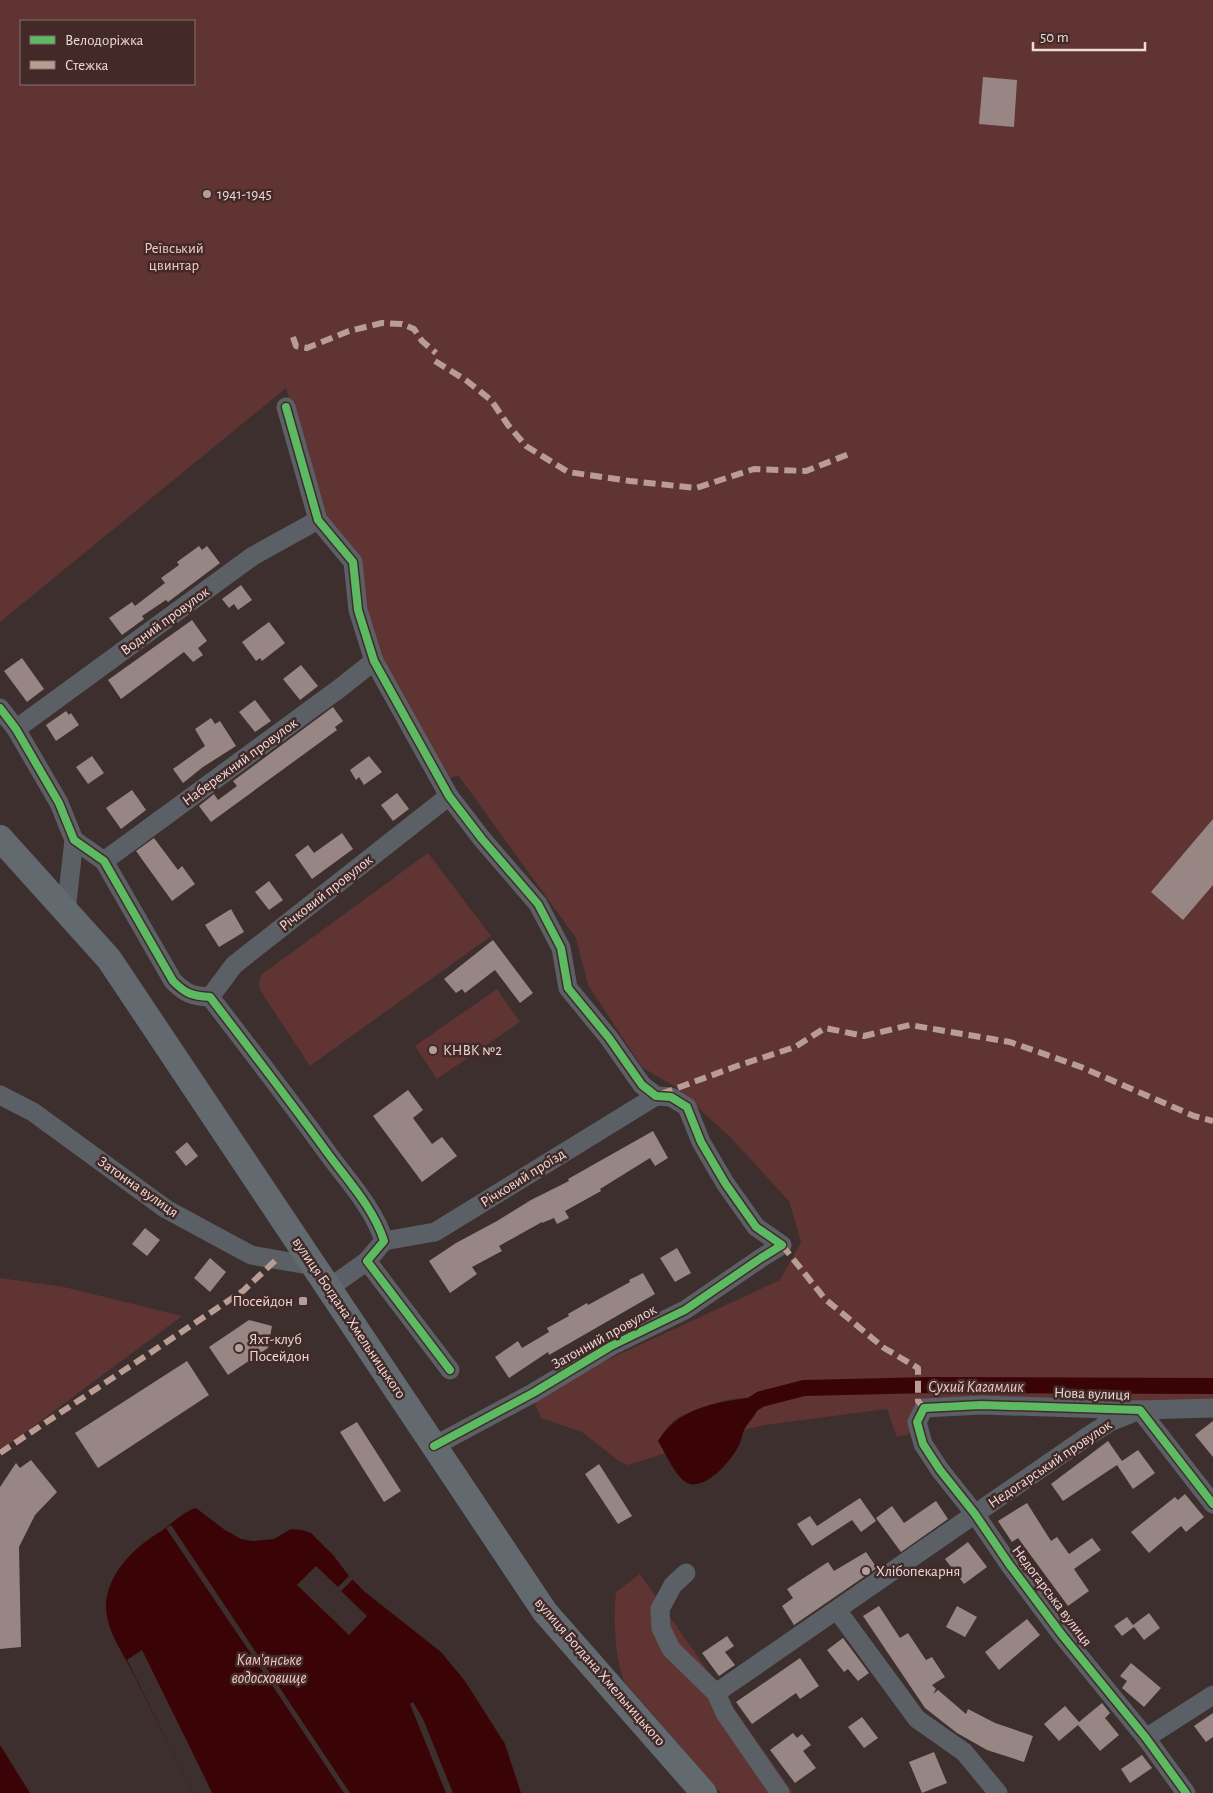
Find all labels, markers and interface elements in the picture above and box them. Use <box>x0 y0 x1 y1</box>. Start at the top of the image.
legend <box>20 20 195 85</box>
scale bar <box>1033 20 1146 52</box>
text: 50 m <box>1040 30 1069 45</box>
text: Велодоріжка <box>65 33 144 48</box>
text: Стежка <box>65 58 109 73</box>
place label: 1941-1945 <box>217 187 272 202</box>
marker: 1941-1945 <box>201 188 213 200</box>
park label: Реївський цвинтар <box>144 241 204 273</box>
street label: Водний провулок <box>118 584 212 658</box>
street label: Набережний провулок <box>180 715 300 809</box>
street label: Річковий провулок <box>277 852 375 934</box>
place label: КНВК №2 <box>443 1043 502 1058</box>
marker: КНВК №2 <box>427 1044 439 1056</box>
street label: Річковий проїзд <box>478 1146 568 1210</box>
street label: Затонна вулиця <box>95 1154 181 1220</box>
street label: вулиця Богдана Хмельницького <box>290 1235 408 1401</box>
place label: Посейдон <box>233 1294 293 1309</box>
marker: Посейдон <box>297 1295 309 1307</box>
street label: Затонний провулок <box>549 1302 659 1372</box>
place label: Яхт-клуб Посейдон <box>249 1332 309 1364</box>
marker: Яхт-клуб Посейдон <box>233 1342 245 1354</box>
water label: Сухий Кагамлик <box>928 1379 1024 1395</box>
street label: Нова вулиця <box>1054 1385 1130 1403</box>
street label: Недогарський провулок <box>986 1417 1115 1511</box>
street label: Недогарська вулиця <box>1009 1543 1095 1649</box>
place label: Хлібопекарня <box>876 1564 960 1579</box>
marker: Хлібопекарня <box>860 1565 872 1577</box>
street label: вулиця Богдана Хмельницького <box>532 1595 668 1749</box>
water label: Кам'янське водосховище <box>232 1652 306 1686</box>

